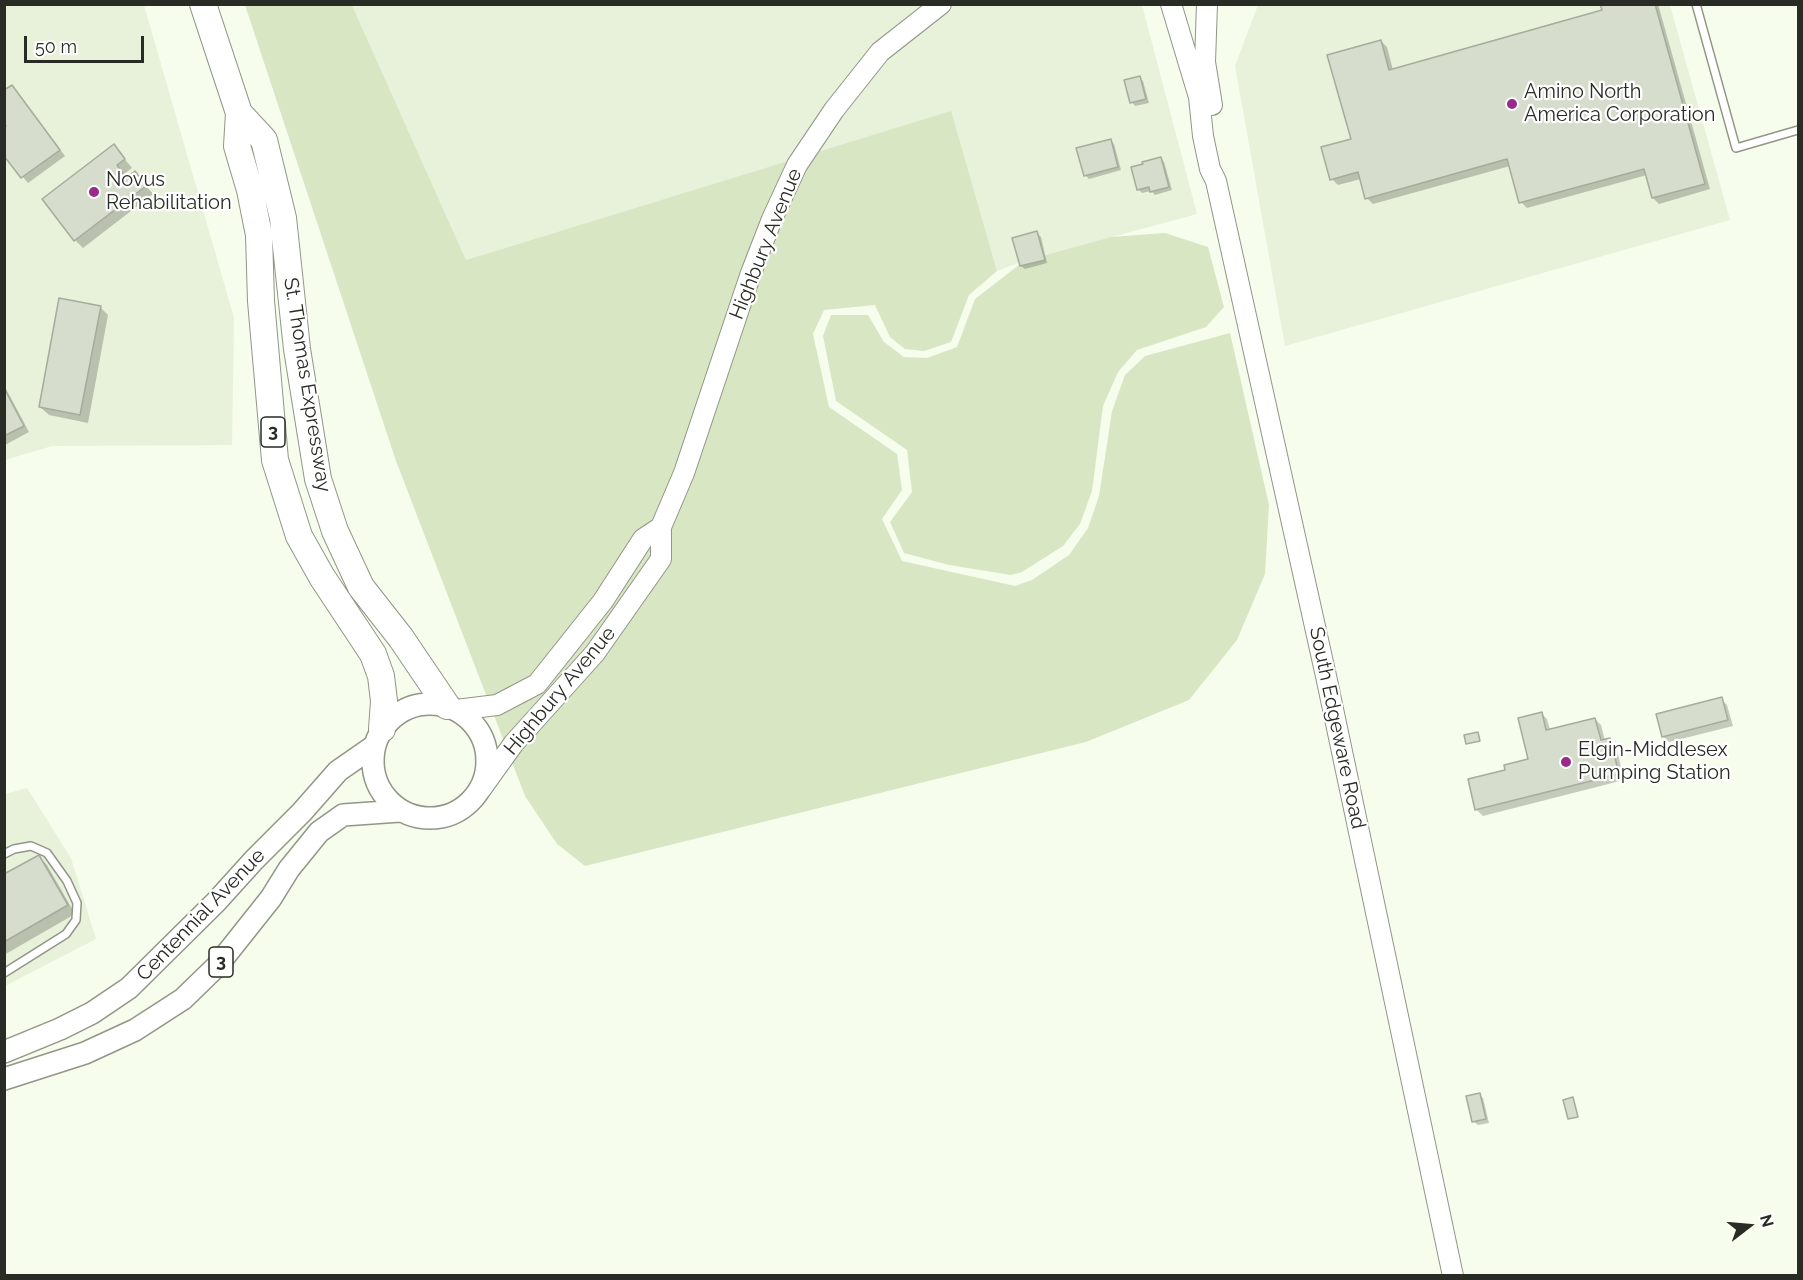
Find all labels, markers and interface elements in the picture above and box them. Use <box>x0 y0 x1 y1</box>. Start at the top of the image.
scale bar <box>27 24 147 62</box>
text: 50 m <box>35 36 77 57</box>
place label: Amino North America Corporation <box>1524 80 1715 127</box>
marker: Amino North America Corporation <box>1505 97 1519 111</box>
street label: Highbury Avenue <box>725 165 807 323</box>
place label: Novus Rehabilitation <box>106 168 232 215</box>
marker: Novus Rehabilitation <box>87 185 101 199</box>
street label: St. Thomas Expressway <box>278 276 336 494</box>
road number: 3 <box>261 417 285 447</box>
street label: Highbury Avenue <box>499 622 621 760</box>
street label: South Edgeware Road <box>1304 625 1370 831</box>
place label: Elgin-Middlesex Pumping Station <box>1578 738 1731 785</box>
marker: Elgin-Middlesex Pumping Station <box>1559 755 1573 769</box>
street label: Centennial Avenue <box>132 844 270 986</box>
road number: 3 <box>209 947 233 977</box>
north arrow <box>1719 1196 1779 1256</box>
text: N <box>1756 1212 1778 1229</box>

